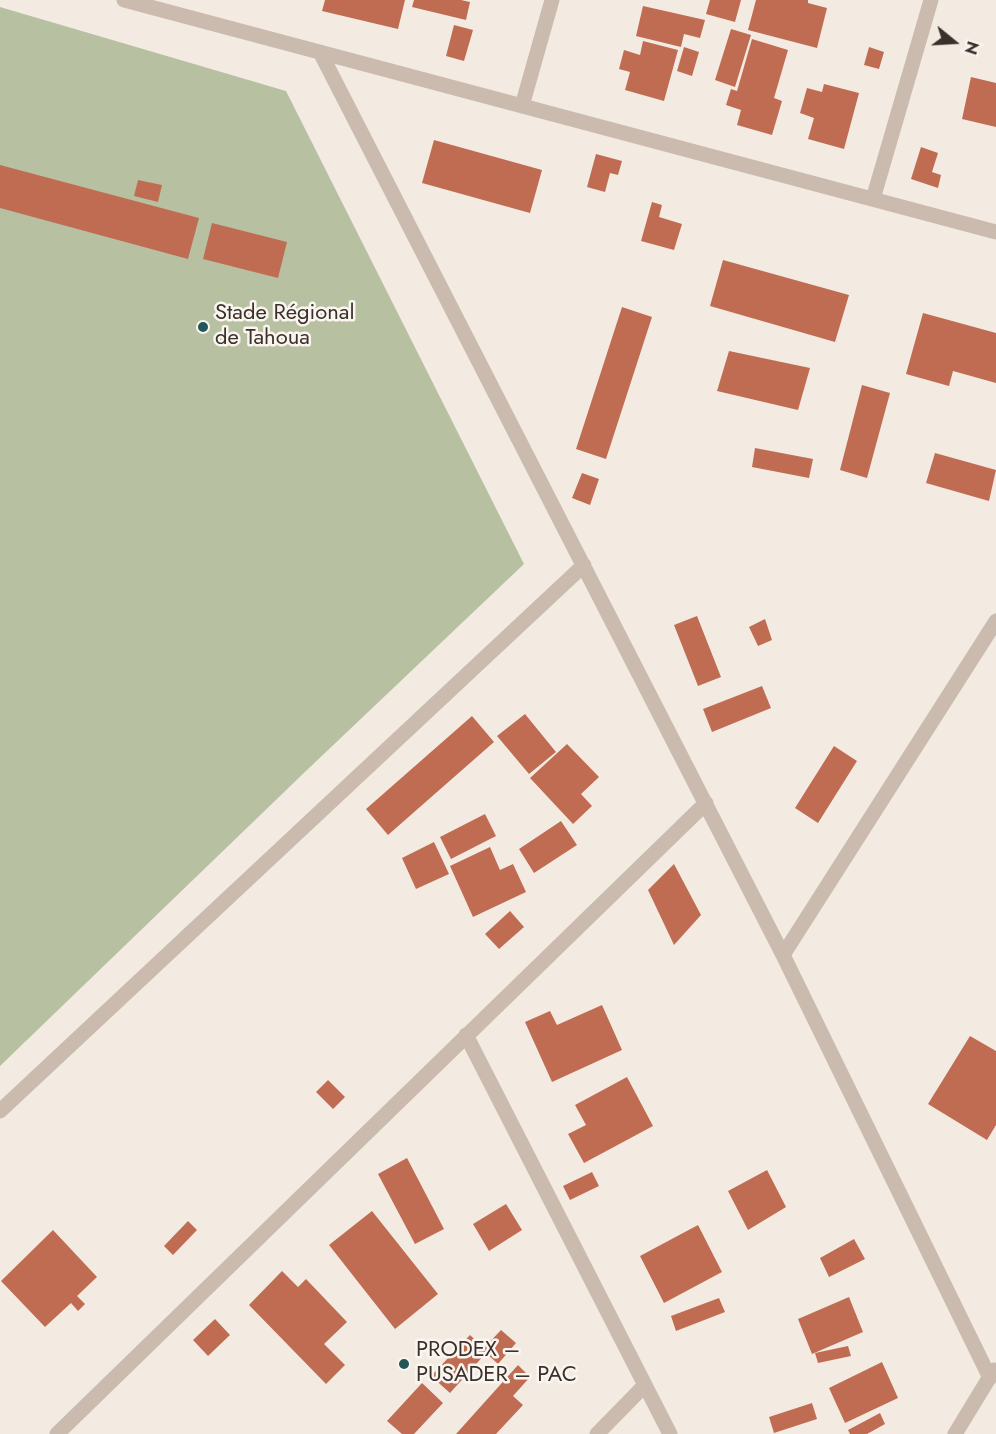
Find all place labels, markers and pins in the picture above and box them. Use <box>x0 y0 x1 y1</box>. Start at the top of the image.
place label: Stade Régional de Tahoua <box>215 301 355 352</box>
marker: Stade Régional de Tahoua <box>196 320 210 334</box>
place label: PRODEX – PUSADER – PAC <box>416 1338 577 1390</box>
marker: PRODEX – PUSADER – PAC <box>397 1357 411 1371</box>

